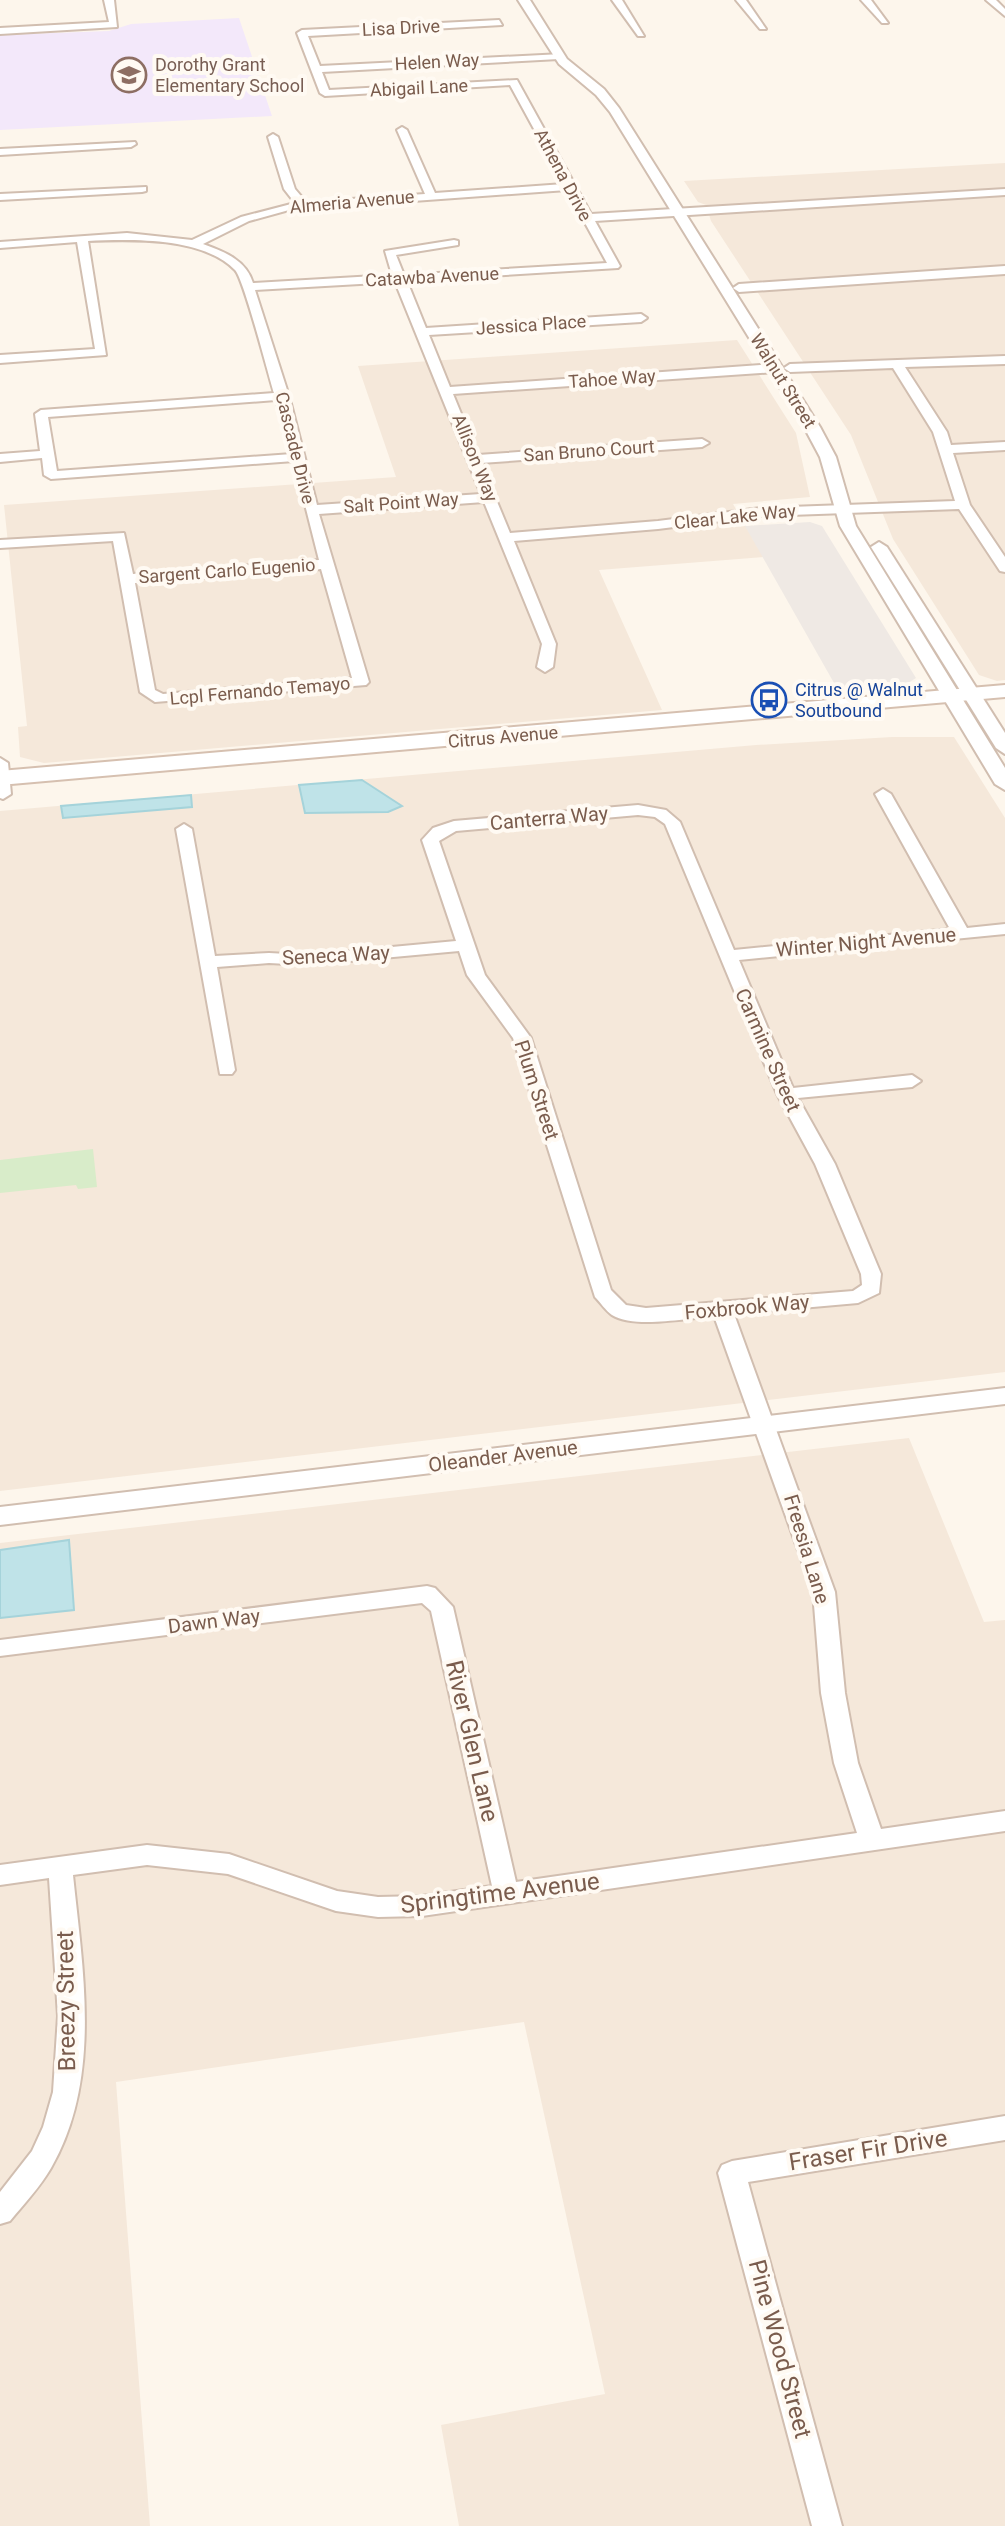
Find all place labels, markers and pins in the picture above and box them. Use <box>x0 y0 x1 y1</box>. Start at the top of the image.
place label: Dorothy Grant Elementary School <box>155 54 304 96</box>
school or university icon: Dorothy Grant Elementary School <box>110 56 148 94</box>
place label: Citrus @ Walnut Soutbound <box>795 679 923 721</box>
bus stop icon: Citrus @ Walnut Soutbound <box>750 681 788 719</box>

